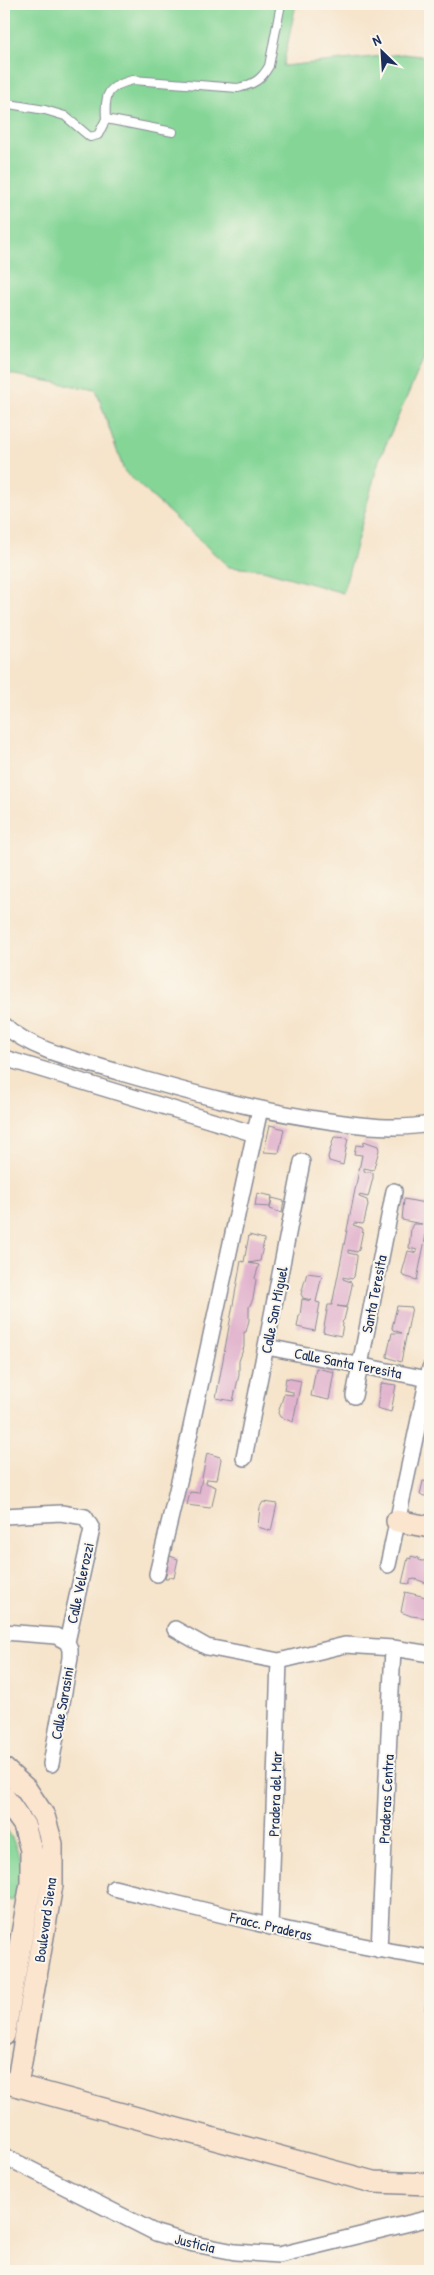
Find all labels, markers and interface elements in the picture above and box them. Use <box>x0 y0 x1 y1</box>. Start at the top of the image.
north arrow <box>356 28 406 78</box>
text: N <box>369 29 384 50</box>
street label: Santa Teresita <box>356 1253 392 1335</box>
street label: Calle San Miguel <box>255 1265 293 1355</box>
street label: Calle Santa Teresita <box>293 1342 404 1384</box>
street label: Calle Velerozzi <box>61 1541 99 1625</box>
street label: Calle Sarasini <box>45 1665 79 1741</box>
street label: Pradera del Mar <box>263 1751 287 1837</box>
street label: Praderas Centra <box>373 1754 399 1844</box>
street label: Boulevard Siena <box>29 1876 61 1964</box>
street label: Fracc. Praderas <box>227 1906 314 1946</box>
street label: Justicia <box>173 2228 218 2258</box>

